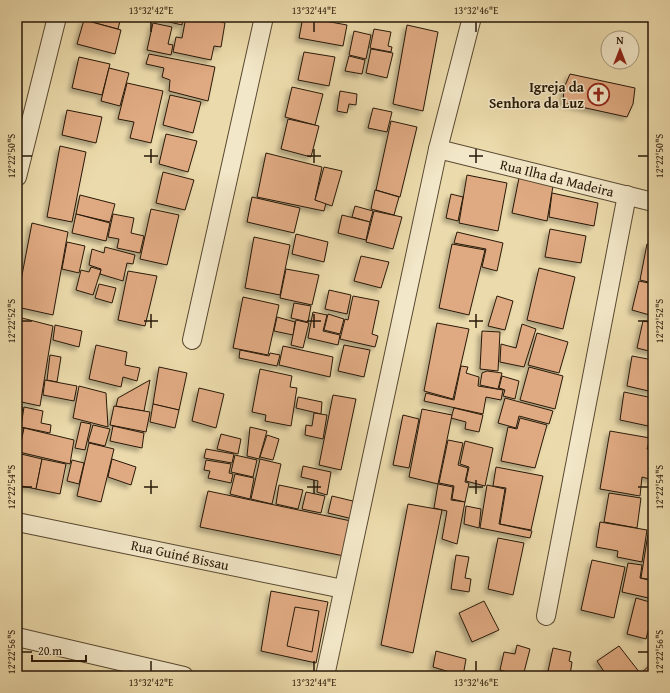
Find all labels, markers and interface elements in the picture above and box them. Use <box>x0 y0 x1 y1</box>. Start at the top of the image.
text: 13°32'42"E <box>129 3 173 18</box>
text: 13°32'44"E <box>292 3 336 18</box>
text: 13°32'46"E <box>454 3 498 18</box>
north arrow <box>600 30 640 70</box>
text: N <box>616 32 624 48</box>
place label: Igreja da Senhora da Luz <box>489 77 585 113</box>
church icon: Igreja da Senhora da Luz <box>586 82 612 108</box>
text: 12°22'50"S <box>4 134 19 178</box>
text: 12°22'50"S <box>652 134 667 178</box>
street label: Rua Ilha da Madeira <box>498 154 616 202</box>
text: 12°22'52"S <box>4 299 19 343</box>
text: 12°22'52"S <box>652 299 667 343</box>
text: 12°22'54"S <box>4 465 19 509</box>
text: 12°22'54"S <box>652 465 667 509</box>
street label: Rua Guiné Bissau <box>129 535 231 575</box>
text: 12°22'56"S <box>4 630 19 674</box>
text: 12°22'56"S <box>652 630 667 674</box>
scale bar <box>32 637 86 663</box>
text: 20 m <box>38 642 62 659</box>
text: 13°32'42"E <box>129 675 173 690</box>
text: 13°32'44"E <box>292 675 336 690</box>
text: 13°32'46"E <box>454 675 498 690</box>

